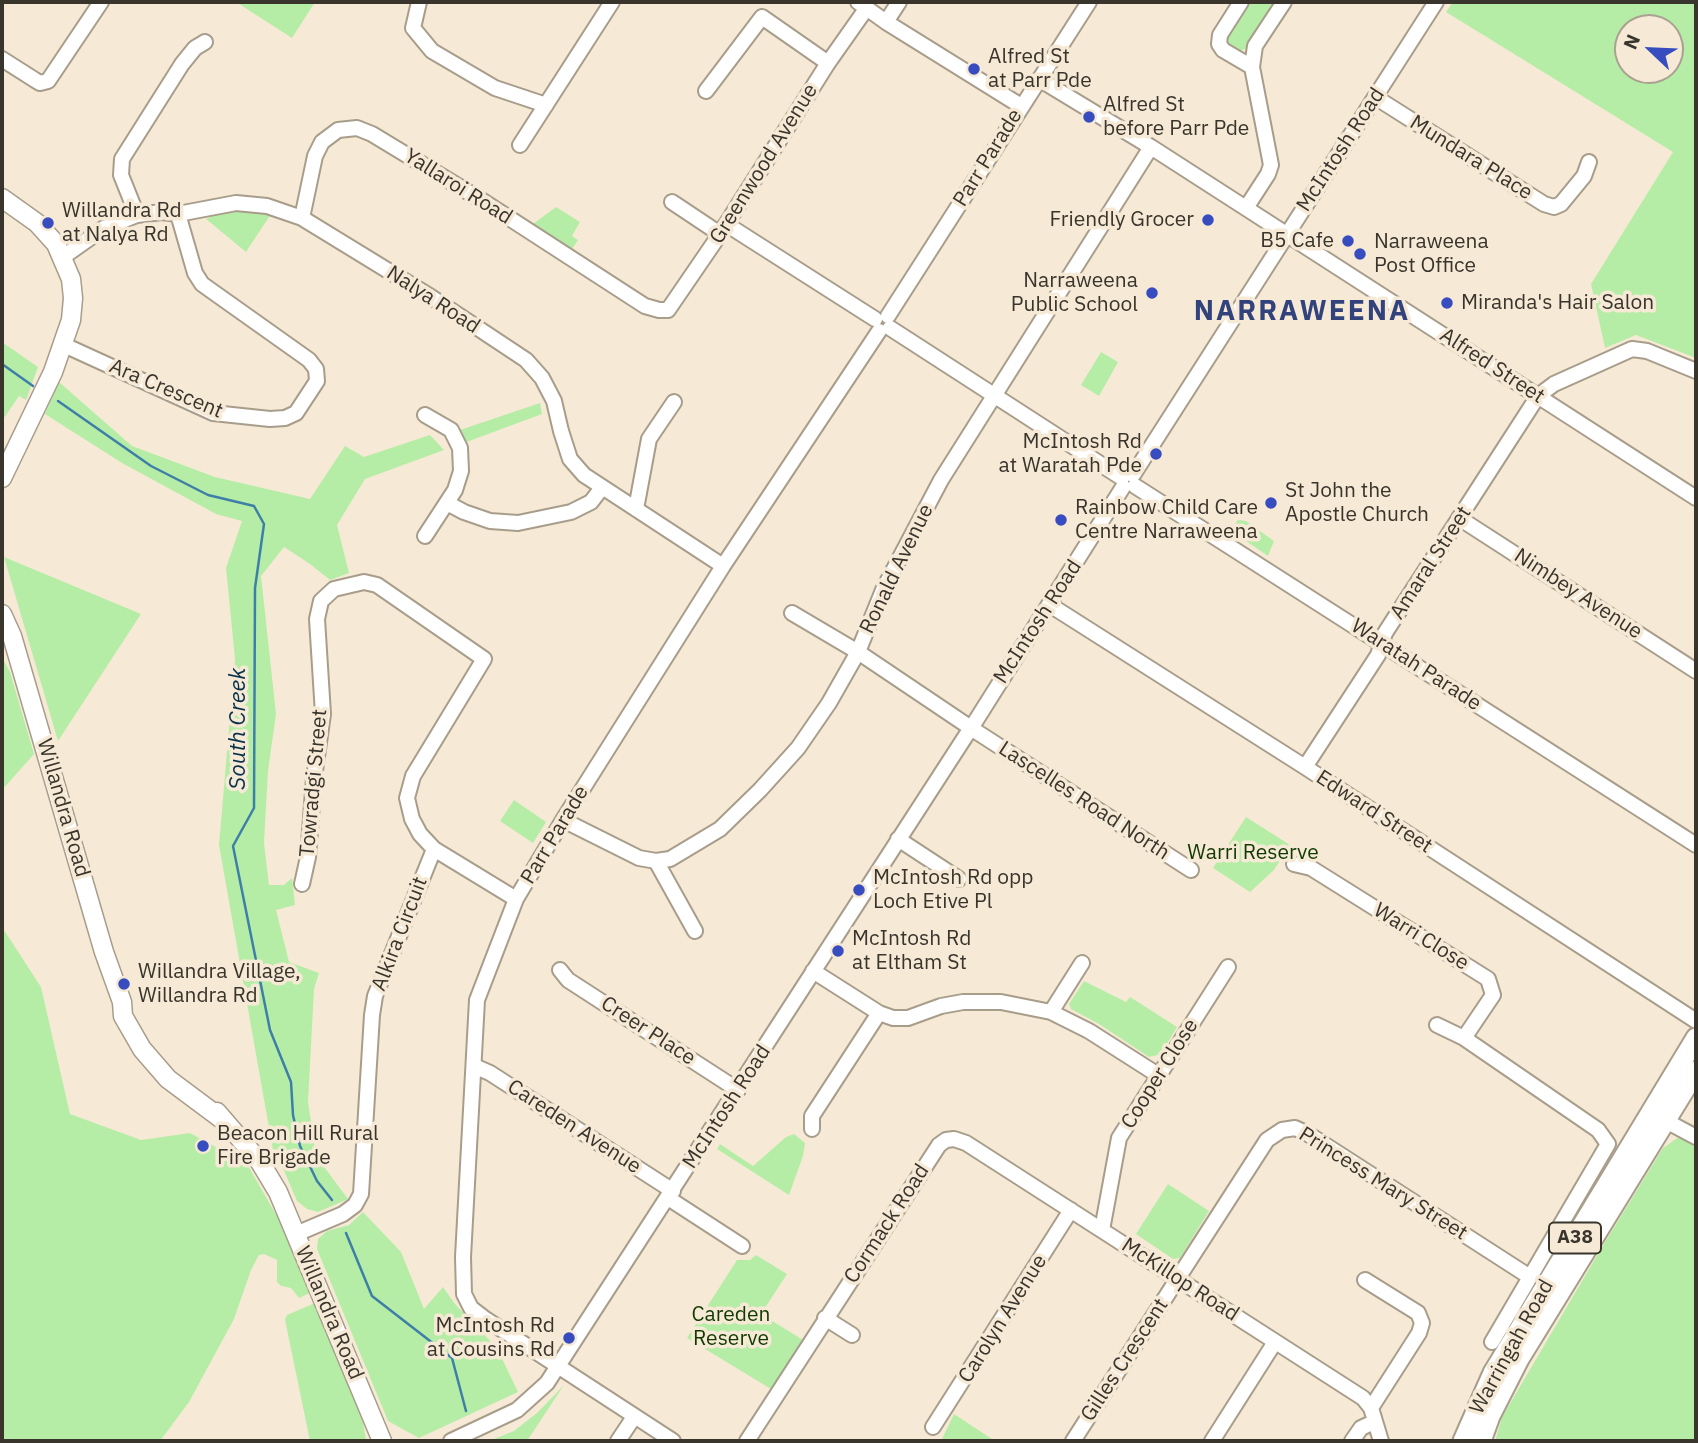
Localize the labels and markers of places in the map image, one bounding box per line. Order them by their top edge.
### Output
place label: Alfred St at Parr Pde [988,44,1092,94]
marker: Alfred St at Parr Pde [966,61,982,77]
place label: Alfred St before Parr Pde [1103,92,1249,142]
marker: Alfred St before Parr Pde [1081,109,1097,125]
place label: Willandra Rd at Nalya Rd [62,198,182,248]
place label: Friendly Grocer [1050,207,1194,233]
marker: Friendly Grocer [1200,212,1216,228]
marker: Willandra Rd at Nalya Rd [40,215,56,231]
place label: B5 Cafe [1260,228,1334,254]
place label: Narraweena Post Office [1374,229,1489,279]
marker: B5 Cafe [1340,233,1356,249]
marker: Narraweena Post Office [1352,246,1368,262]
place label: Narraweena Public School [1011,268,1138,318]
marker: Narraweena Public School [1144,285,1160,301]
place label: Miranda's Hair Salon [1461,290,1654,316]
marker: Miranda's Hair Salon [1439,295,1455,311]
place label: McIntosh Rd at Waratah Pde [998,429,1142,479]
marker: McIntosh Rd at Waratah Pde [1148,446,1164,462]
place label: St John the Apostle Church [1285,478,1429,528]
place label: Rainbow Child Care Centre Narraweena [1075,495,1258,545]
marker: St John the Apostle Church [1263,495,1279,511]
marker: Rainbow Child Care Centre Narraweena [1053,512,1069,528]
place label: McIntosh Rd opp Loch Etive Pl [873,865,1033,915]
marker: McIntosh Rd opp Loch Etive Pl [851,882,867,898]
place label: McIntosh Rd at Eltham St [852,926,971,976]
marker: McIntosh Rd at Eltham St [830,943,846,959]
place label: Willandra Village, Willandra Rd [138,959,301,1009]
marker: Willandra Village, Willandra Rd [116,976,132,992]
place label: Beacon Hill Rural Fire Brigade [217,1121,379,1171]
marker: Beacon Hill Rural Fire Brigade [195,1138,211,1154]
place label: McIntosh Rd at Cousins Rd [427,1313,555,1363]
marker: McIntosh Rd at Cousins Rd [561,1330,577,1346]

